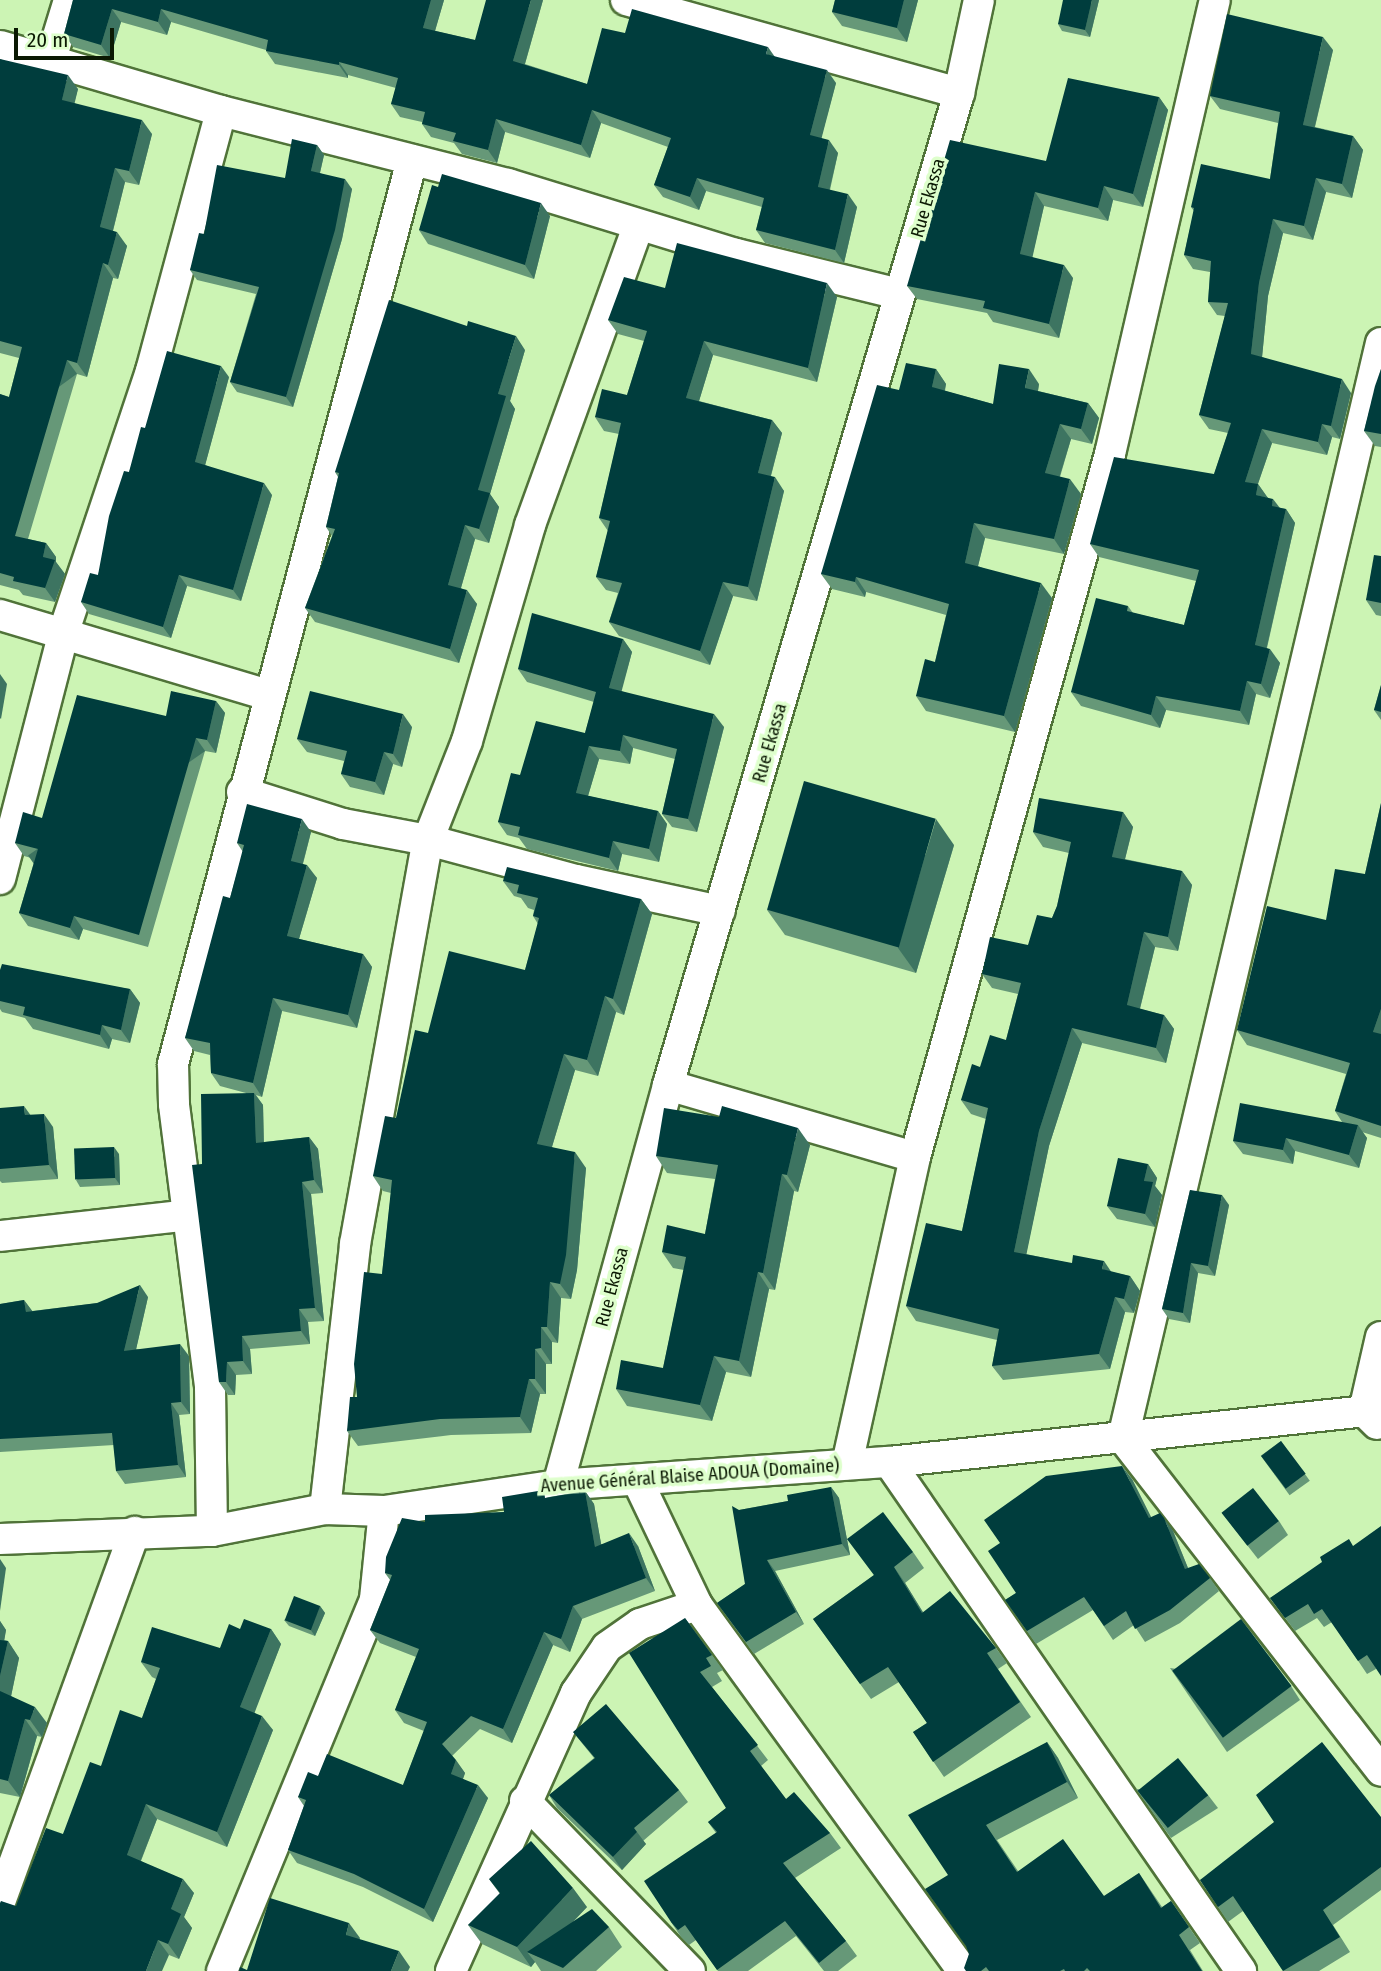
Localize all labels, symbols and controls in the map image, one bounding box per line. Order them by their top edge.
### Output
scale bar [18,14,117,58]
text: 20 m [27,27,68,53]
street label: Rue Ekassa [906,156,950,240]
street label: Rue Ekassa [748,701,792,785]
street label: Rue Ekassa [591,1245,633,1329]
street label: Avenue Général Blaise ADOUA (Domaine) [540,1455,840,1497]

